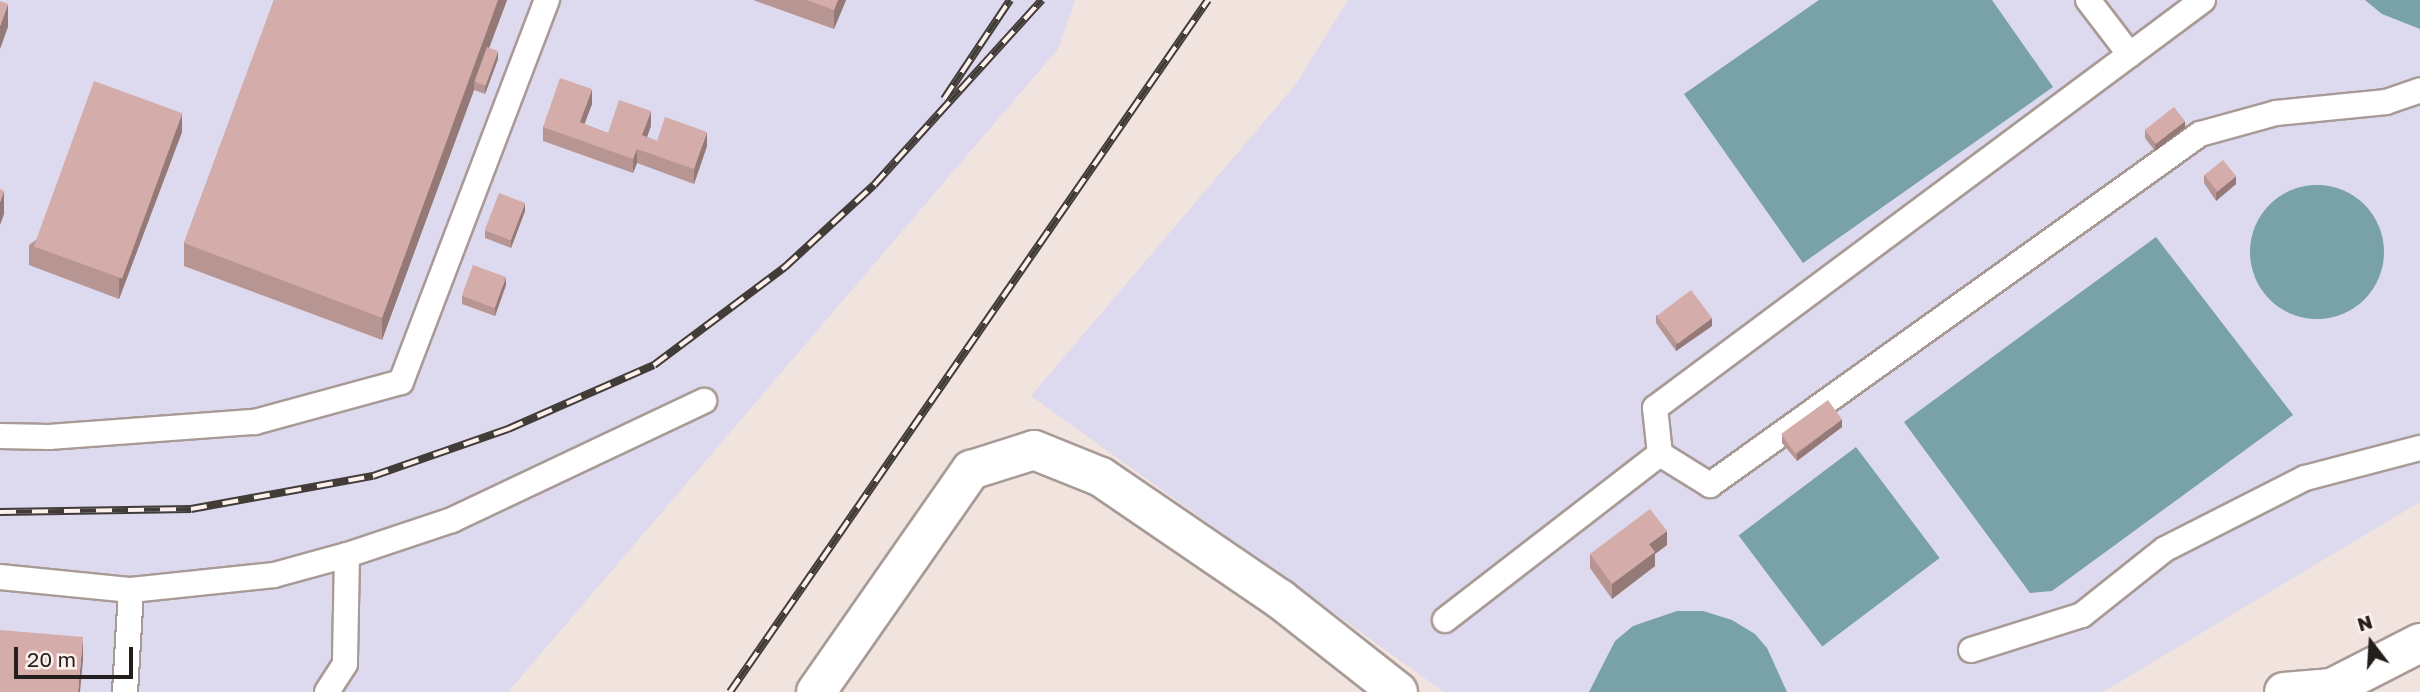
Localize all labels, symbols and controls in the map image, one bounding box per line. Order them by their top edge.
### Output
north arrow [2336,608,2406,678]
text: N [2354,609,2375,636]
scale bar [18,632,136,676]
text: 20 m [27,646,76,672]

